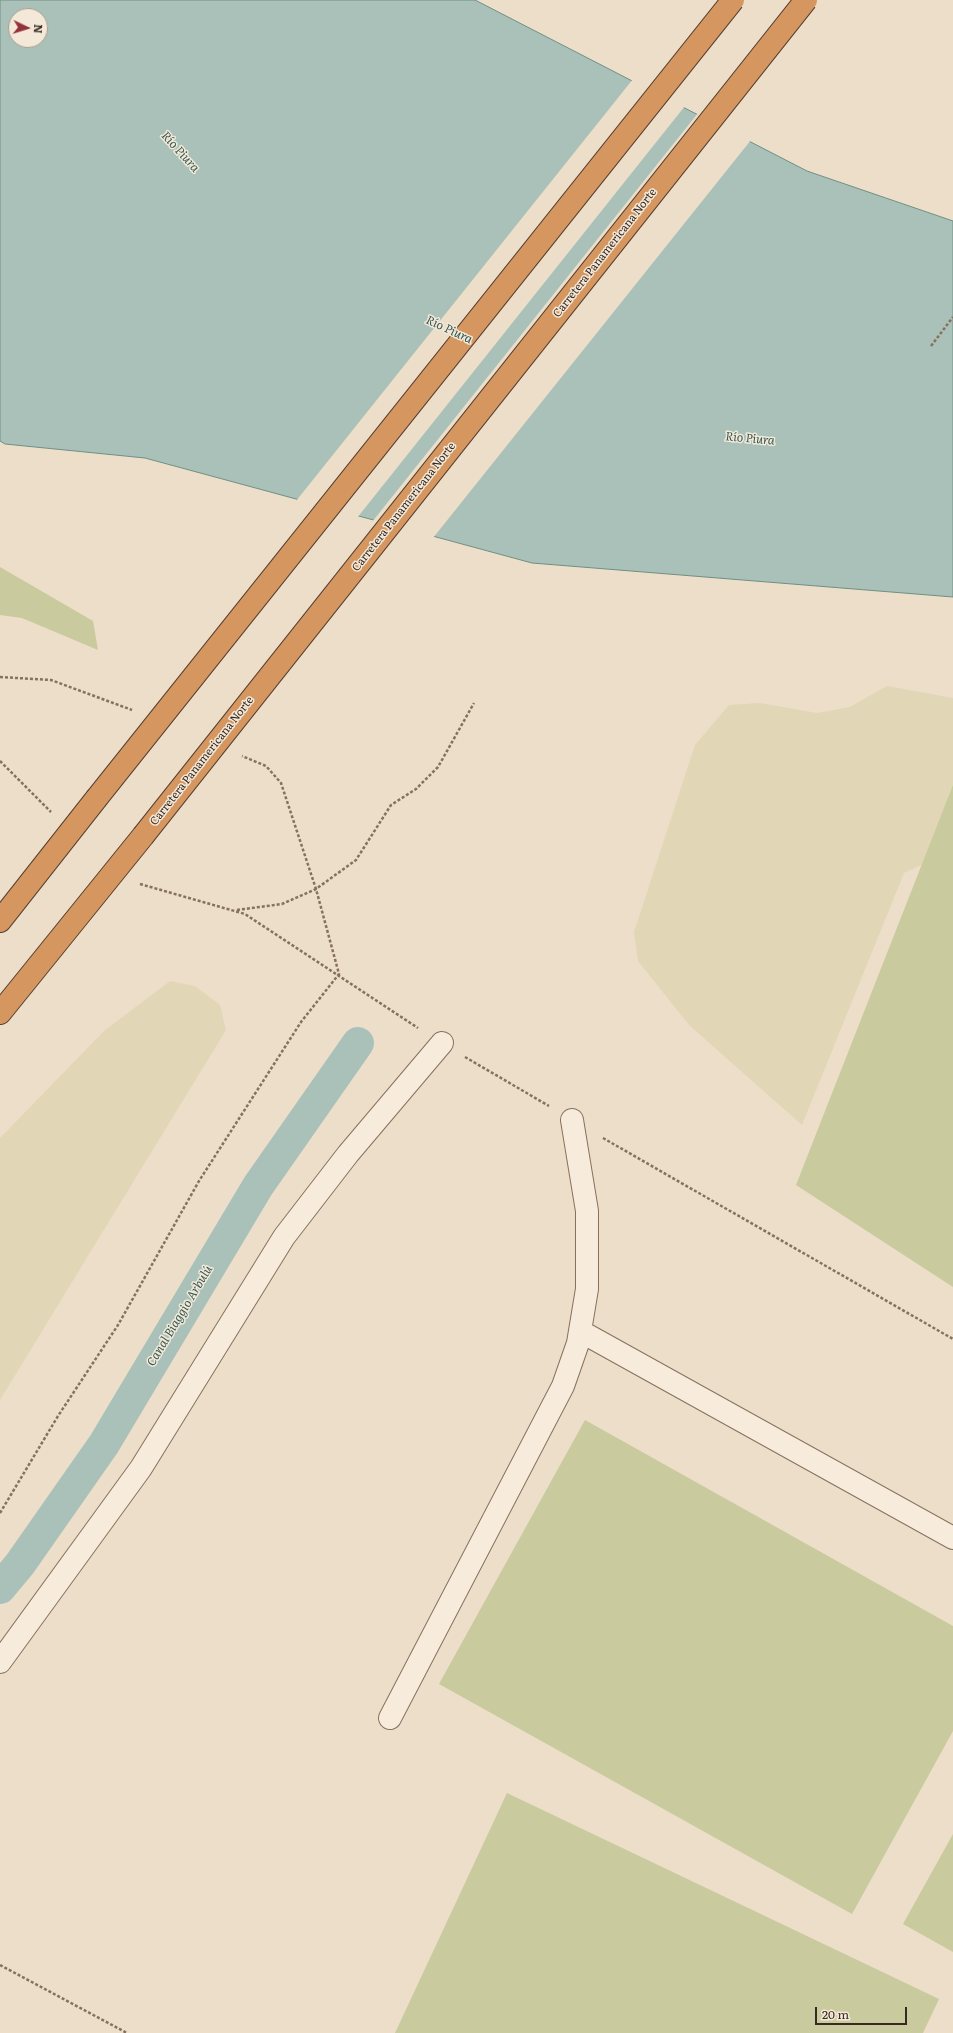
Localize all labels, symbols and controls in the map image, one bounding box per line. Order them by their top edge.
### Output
north arrow [8,8,48,48]
text: N [31,24,47,34]
water label: Río Piura [158,129,202,175]
street label: Carretera Panamericana Norte [550,186,660,320]
water label: Río Piura [423,313,475,347]
water label: Río Piura [725,430,775,448]
street label: Carretera Panamericana Norte [349,440,459,574]
street label: Carretera Panamericana Norte [147,694,257,828]
water label: Canal Biaggio Arbulú [144,1263,216,1369]
scale bar [817,1999,909,2025]
text: 20 m [822,2005,849,2023]

